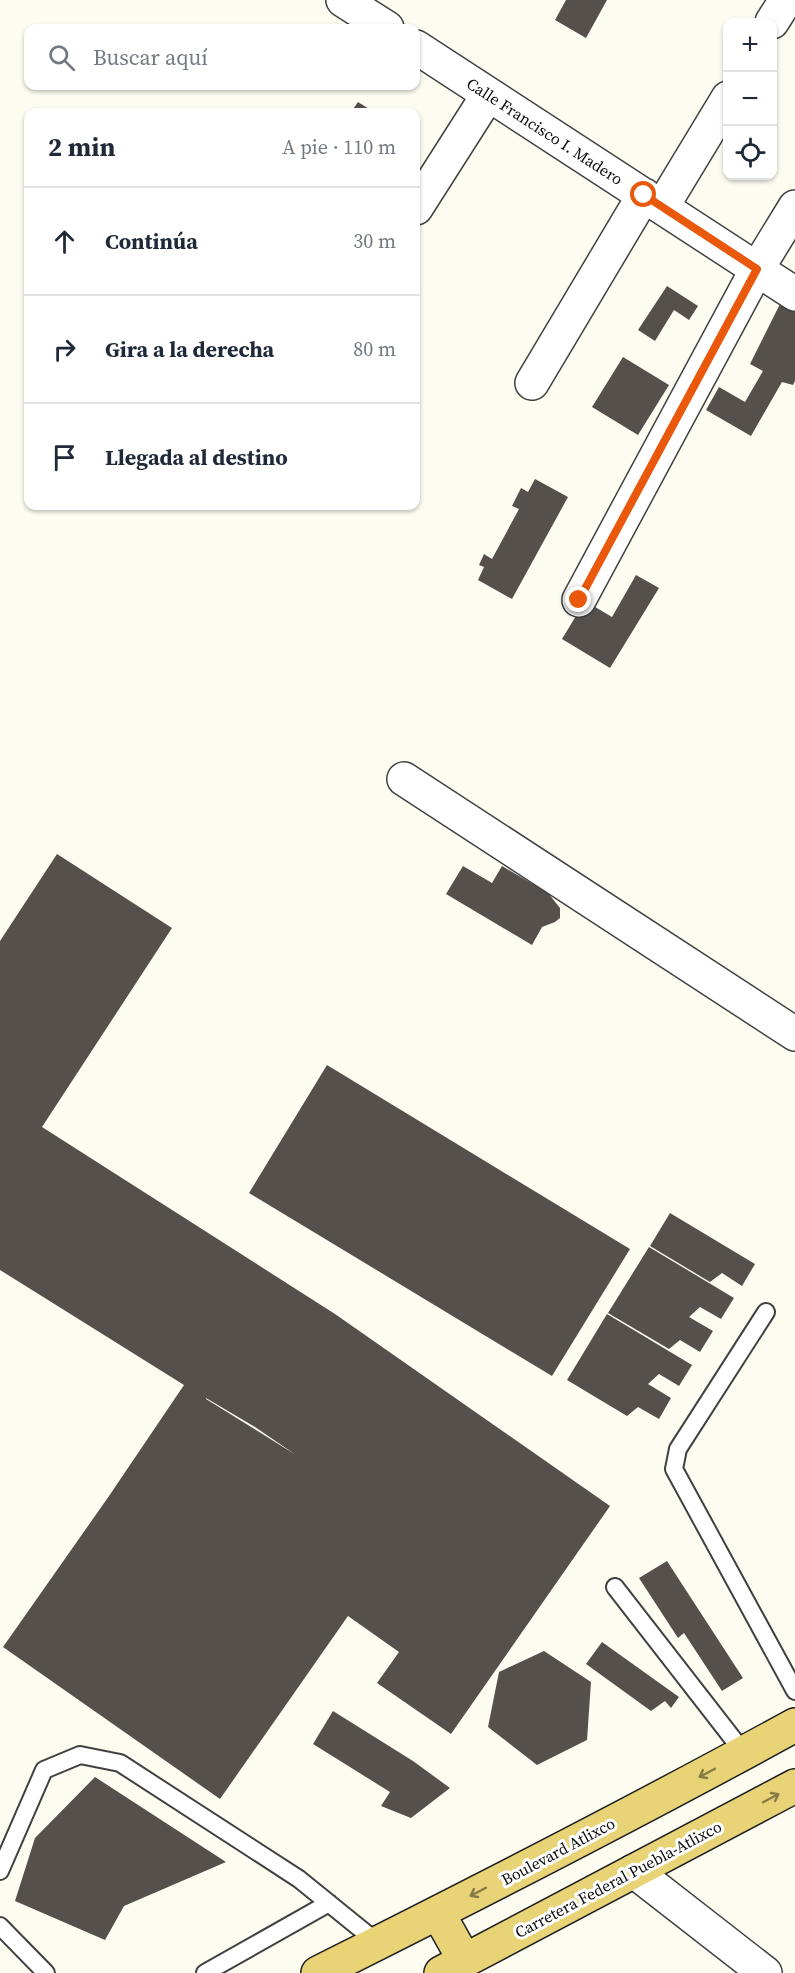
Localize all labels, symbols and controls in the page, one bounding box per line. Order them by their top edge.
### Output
map controls [723,18,777,180]
button: + [723,18,777,72]
search box [24,24,420,90]
icon: search [45,41,78,74]
text: Buscar aquí [93,42,208,72]
street label: Calle Francisco I. Madero [463,72,628,190]
button: − [723,72,777,126]
button: locate [723,126,777,180]
text: 2 min [48,129,115,165]
text: A pie · 110 m [282,133,396,161]
route start [630,181,656,207]
icon: ahead [48,225,81,258]
text: Continúa [105,226,198,256]
text: 30 m [353,227,396,255]
icon: right [48,333,81,366]
text: Gira a la derecha [105,334,274,364]
text: 80 m [353,335,396,363]
icon: arrive [48,441,81,474]
text: Llegada al destino [105,442,288,472]
route end [565,586,591,612]
one-way arrow [698,1768,716,1779]
one-way arrow [762,1792,779,1804]
street label: Boulevard Atlixco [497,1812,619,1890]
street label: Carretera Federal Puebla-Atlixco [511,1815,725,1943]
one-way arrow [469,1887,487,1899]

